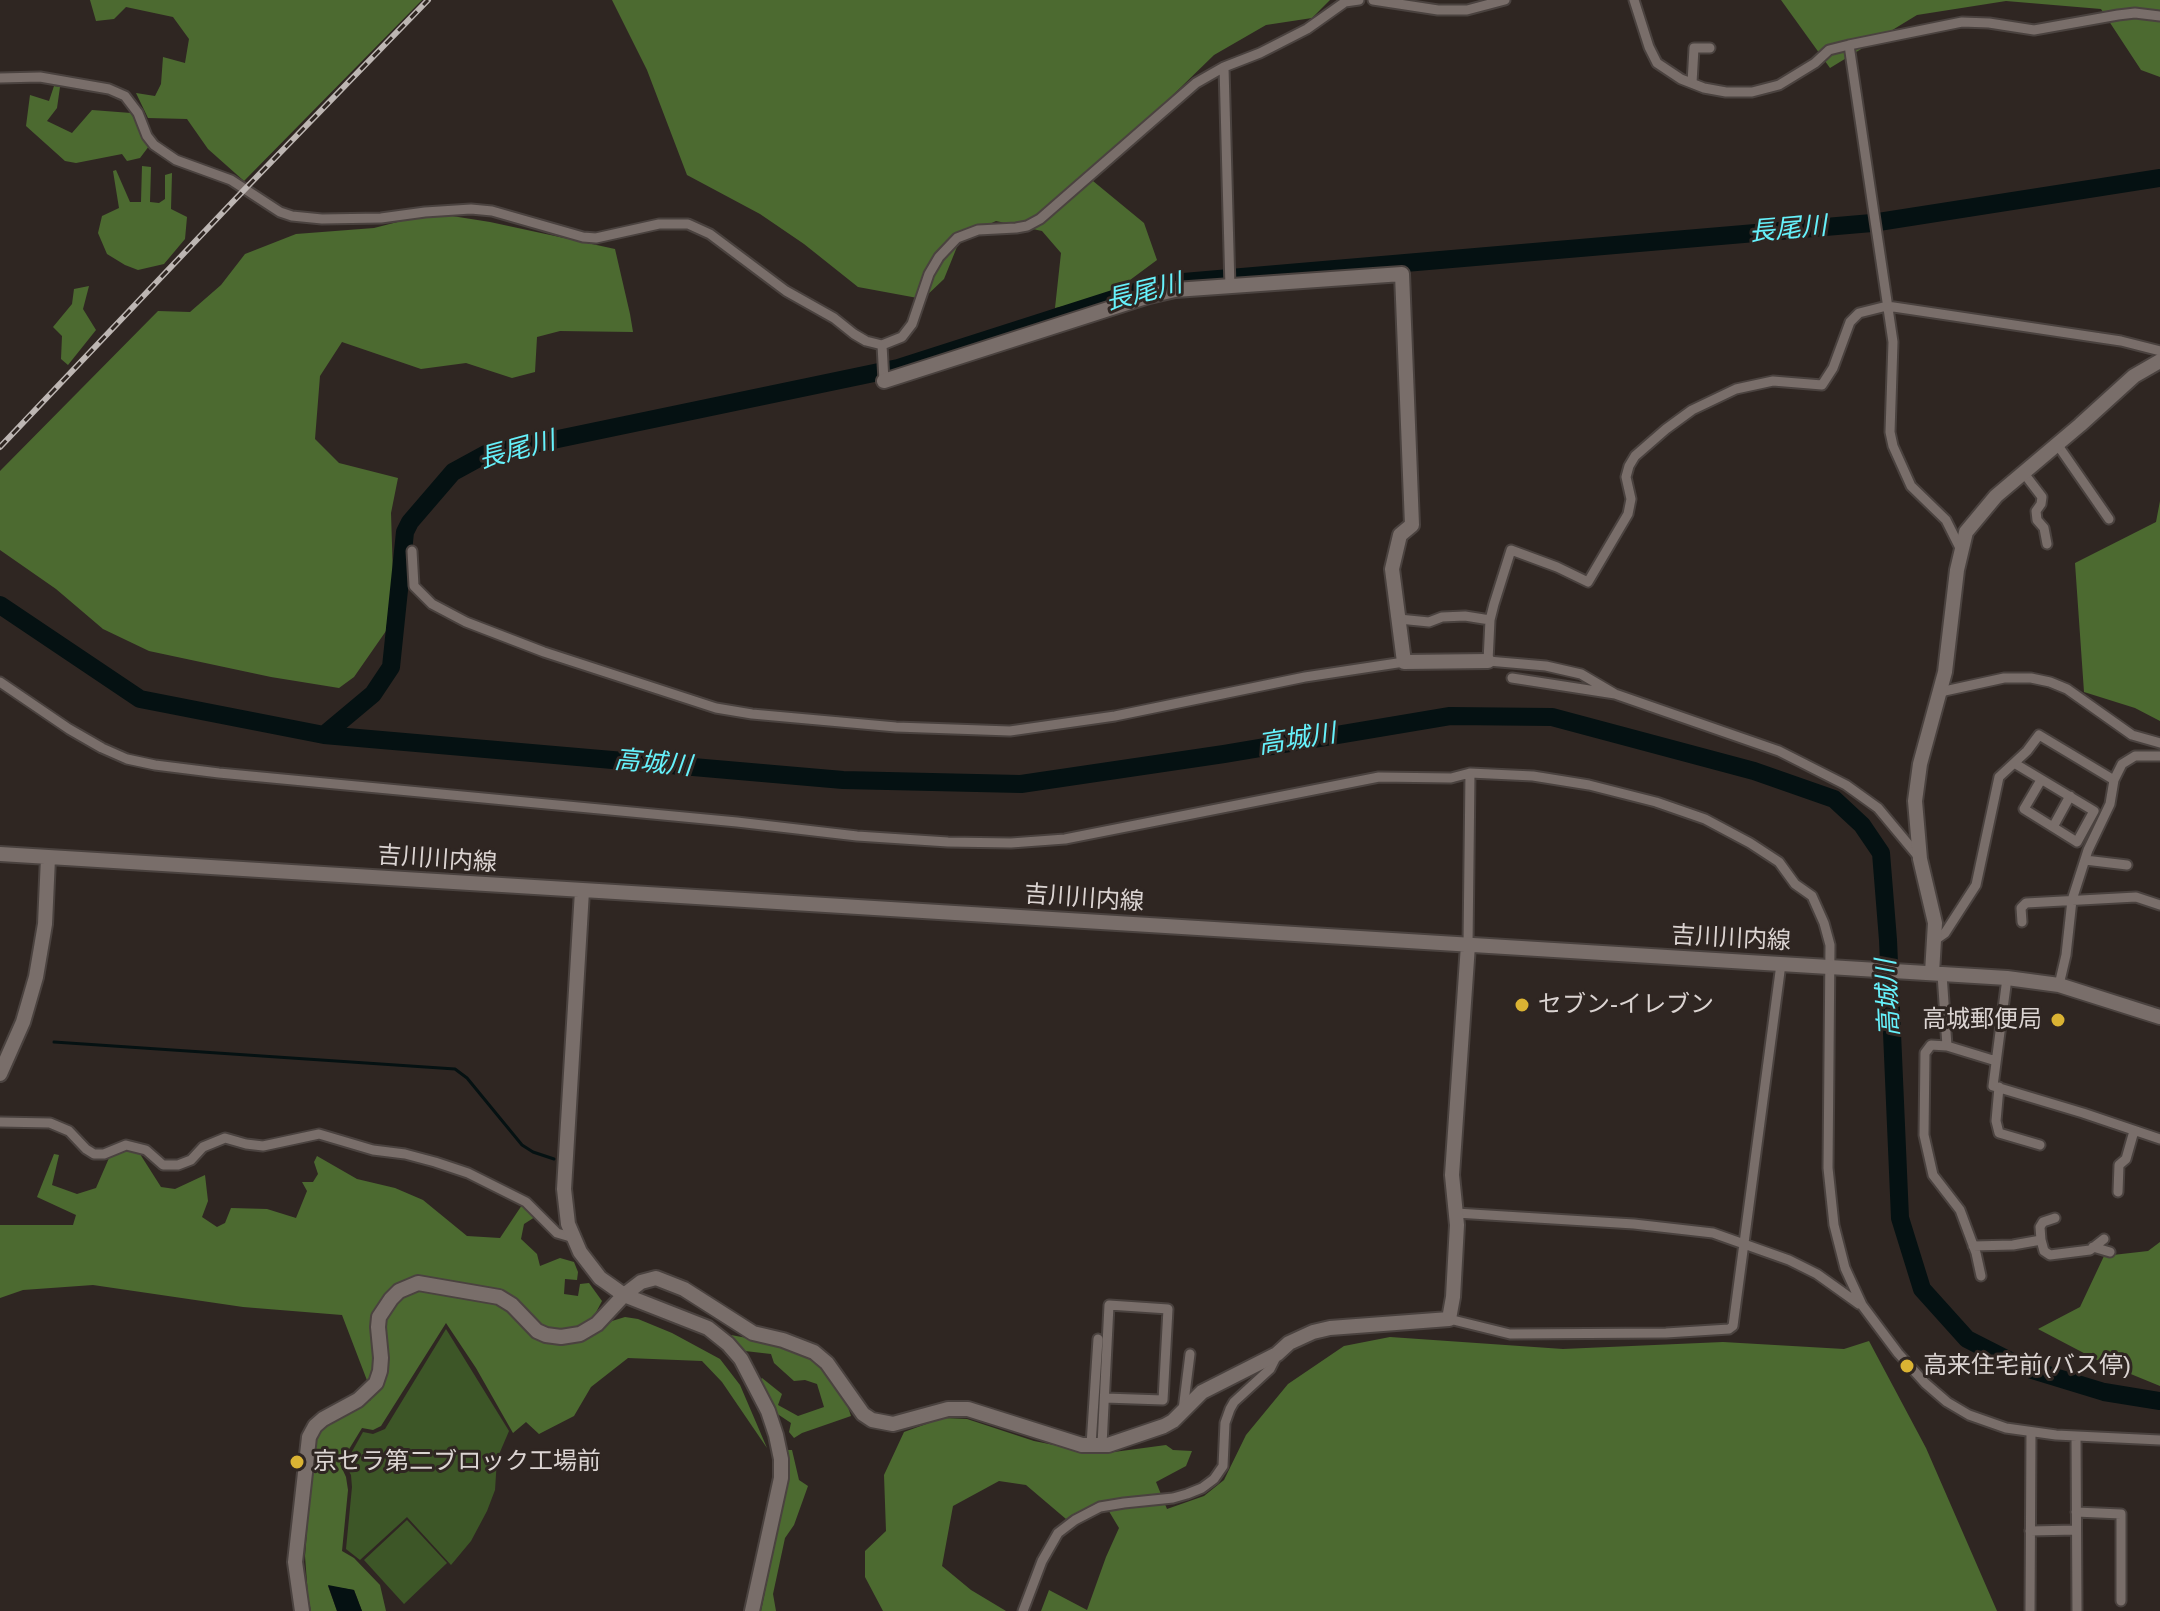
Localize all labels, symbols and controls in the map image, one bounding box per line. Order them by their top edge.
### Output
water label: 長尾川 [1748,211,1828,249]
water label: 長尾川 [1102,268,1186,318]
water label: 長尾川 [475,426,559,476]
water label: 高城川 [1256,718,1338,762]
water label: 高城川 [613,745,693,783]
street label: 吉川川内線 [376,841,498,879]
street label: 吉川川内線 [1023,880,1145,918]
street label: 吉川川内線 [1670,921,1792,957]
water label: 高城川 [1871,958,1907,1038]
place label: セブン-イレブン [1538,991,1714,1019]
marker: セブン-イレブン [1513,996,1531,1014]
place label: 高城郵便局 [1922,1006,2042,1034]
marker: 高城郵便局 [2049,1011,2067,1029]
place label: 高来住宅前(バス停) [1923,1352,2131,1380]
marker: 高来住宅前(バス停) [1898,1357,1916,1375]
place label: 京セラ第二ブロック工場前 [313,1448,601,1476]
marker: 京セラ第二ブロック工場前 [288,1453,306,1471]

